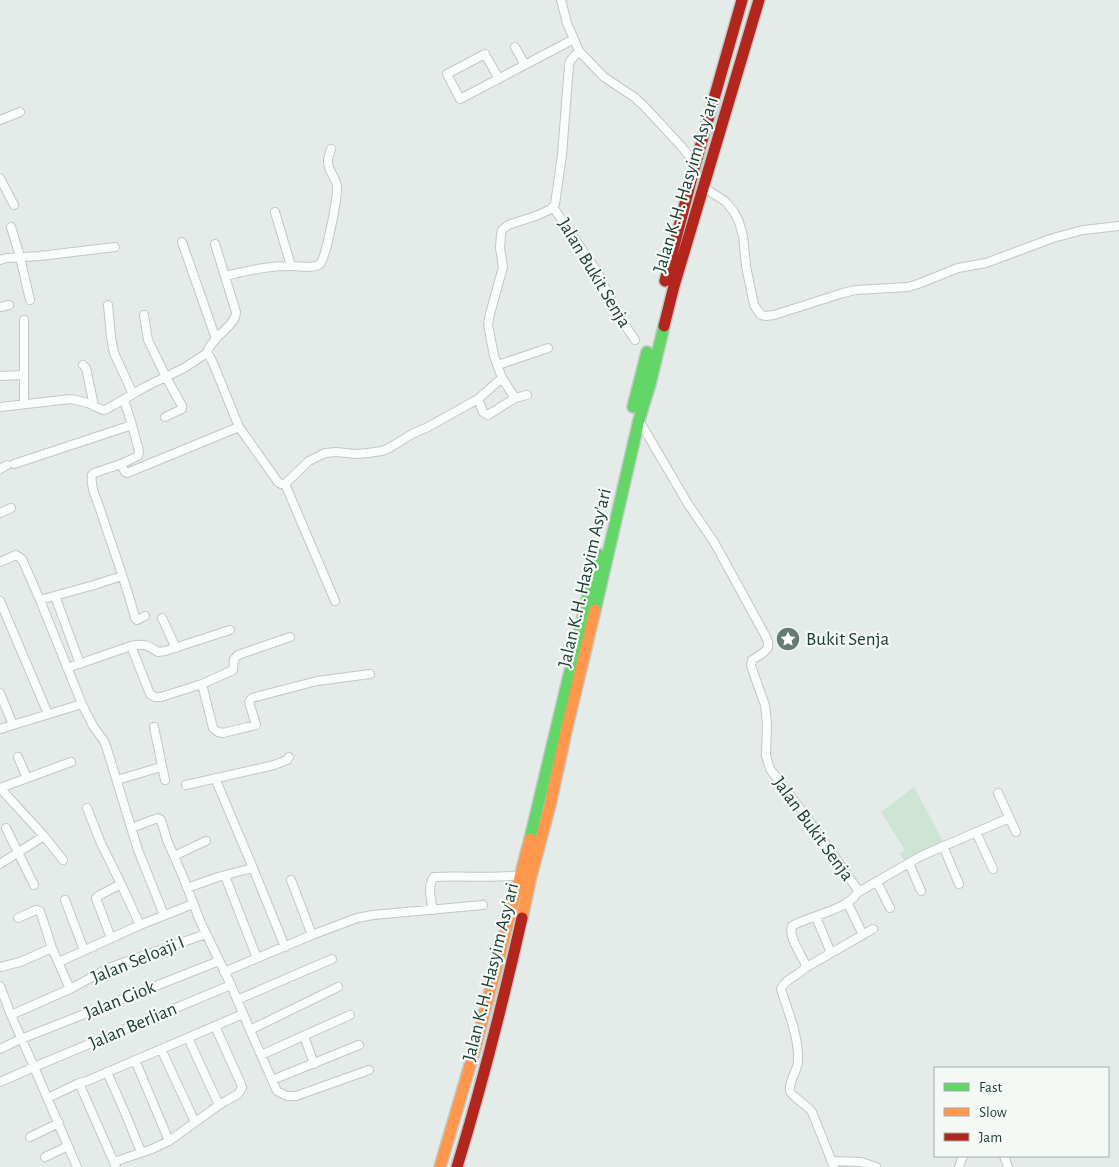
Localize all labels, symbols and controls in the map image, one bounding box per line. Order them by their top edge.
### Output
street label: Jalan K.H. Hasyim Asy'ari [650,95,722,275]
street label: Jalan Bukit Senja [554,215,634,331]
street label: Jalan K.H. Hasyim Asy'ari [555,487,615,669]
place icon: Bukit Senja [775,626,801,652]
place label: Bukit Senja [806,630,890,649]
street label: Jalan Bukit Senja [769,773,857,885]
street label: Jalan K.H. Hasyim Asy'ari [460,881,522,1063]
street label: Jalan Seloaji I [89,933,187,987]
street label: Jalan Giok [82,977,158,1023]
street label: Jalan Berlian [86,999,180,1053]
legend [934,1067,1109,1157]
text: Fast [979,1080,1003,1095]
text: Slow [979,1105,1007,1120]
text: Jam [979,1130,1002,1145]

